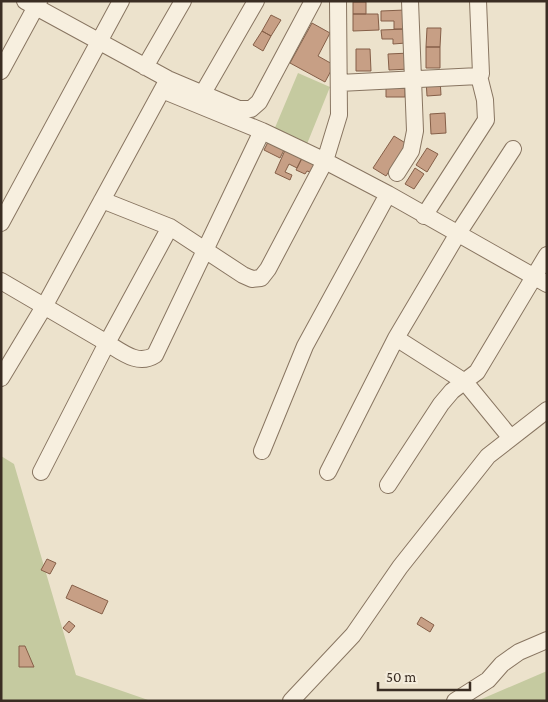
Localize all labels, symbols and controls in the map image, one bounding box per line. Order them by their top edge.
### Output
scale bar [378,660,470,692]
text: 50 m [386,669,416,685]

